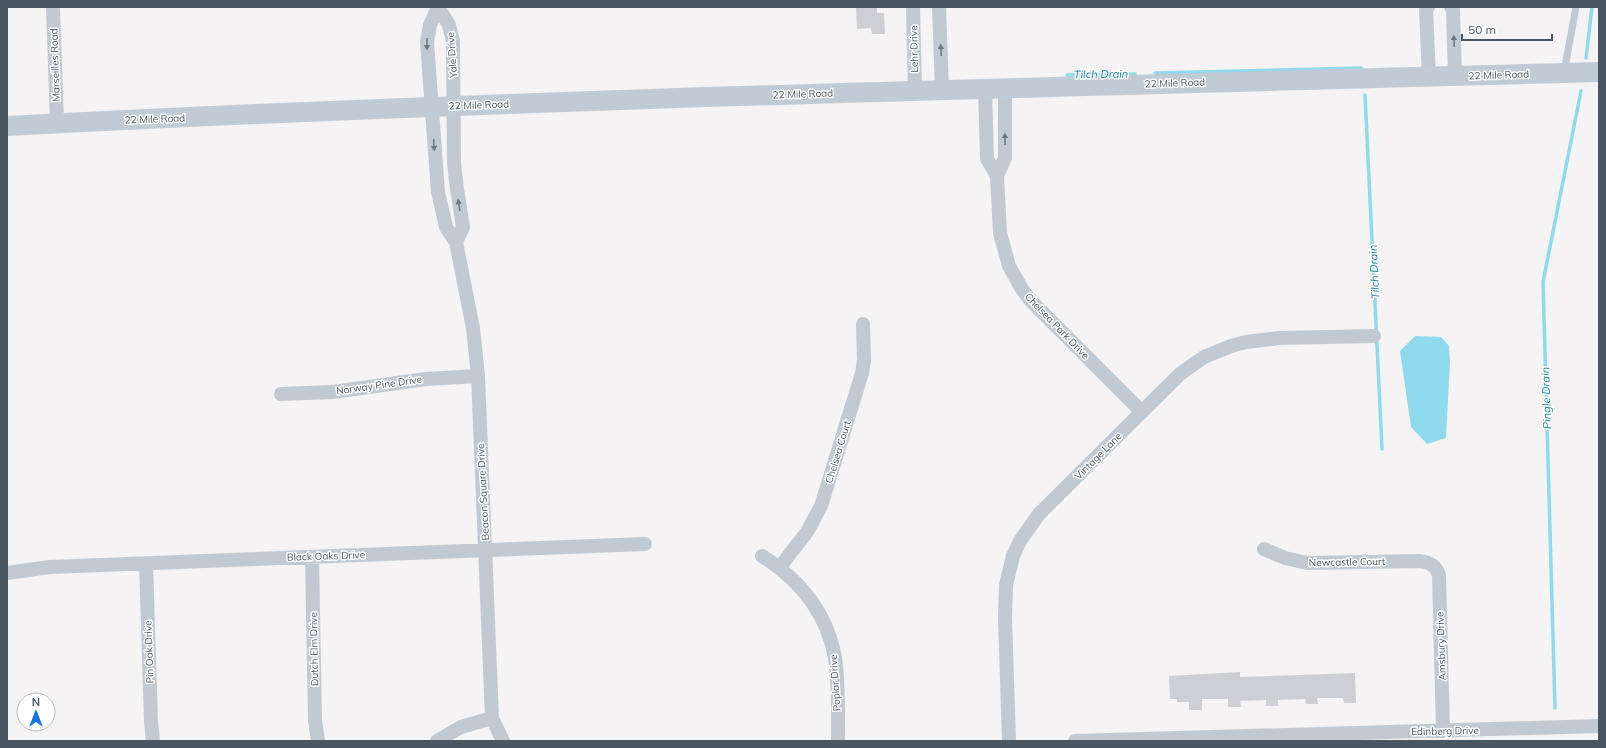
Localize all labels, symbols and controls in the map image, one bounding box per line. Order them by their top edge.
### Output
scale bar [1462,16,1552,42]
text: 50 m [1468,22,1496,37]
street label: Lehr Drive [907,25,921,73]
street label: Marseilles Road [47,28,63,102]
street label: Yale Drive [444,32,460,79]
one-way arrow [1451,34,1457,47]
one-way arrow [424,38,431,50]
one-way arrow [938,43,944,56]
water label: Tilch Drain [1074,67,1128,81]
street label: 22 Mile Road [1469,67,1529,83]
street label: 22 Mile Road [1145,75,1205,91]
street label: 22 Mile Road [773,86,833,102]
street label: 22 Mile Road [449,97,509,113]
street label: 22 Mile Road [125,111,185,127]
one-way arrow [1002,132,1008,145]
one-way arrow [431,139,438,151]
one-way arrow [456,199,462,211]
water label: Tilch Drain [1366,244,1382,300]
street label: Chelsea Park Drive [1022,290,1092,362]
water label: Pingle Drain [1538,367,1554,429]
street label: Norway Pine Drive [335,373,423,397]
street label: Chelsea Court [822,419,854,485]
street label: Vintage Lane [1072,430,1124,482]
street label: Beacon Square Drive [474,443,492,541]
street label: Black Oaks Drive [287,548,365,564]
street label: Newcastle Court [1309,555,1386,569]
street label: Amsbury Drive [1433,611,1449,681]
street label: Dutch Elm Drive [307,612,321,686]
street label: Pin Oak Drive [141,620,157,684]
street label: Poplar Drive [827,654,843,712]
north arrow [16,692,56,732]
text: N [32,695,40,709]
street label: Edinberg Drive [1411,724,1479,738]

